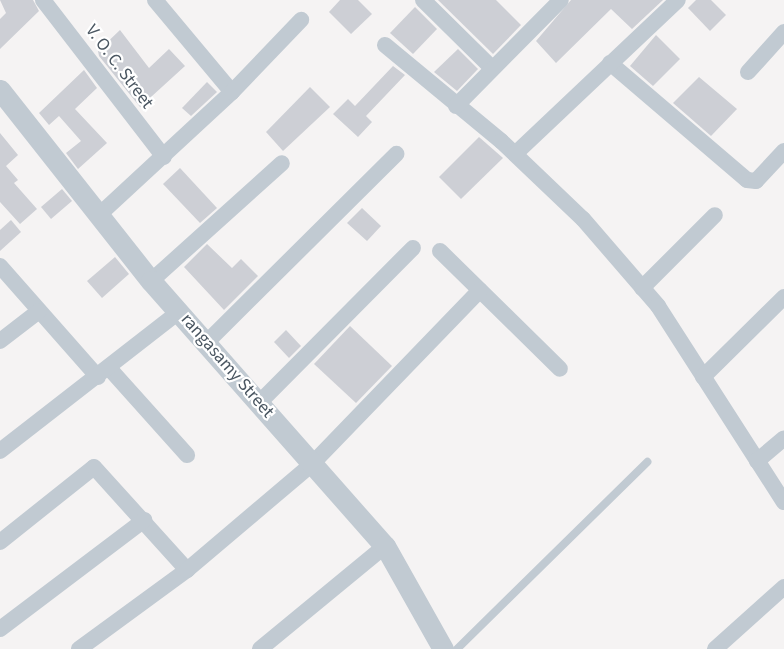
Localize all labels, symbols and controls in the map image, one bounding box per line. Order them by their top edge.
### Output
street label: V. O. C. Street [80,21,158,113]
street label: rangasamy Street [176,309,278,423]

